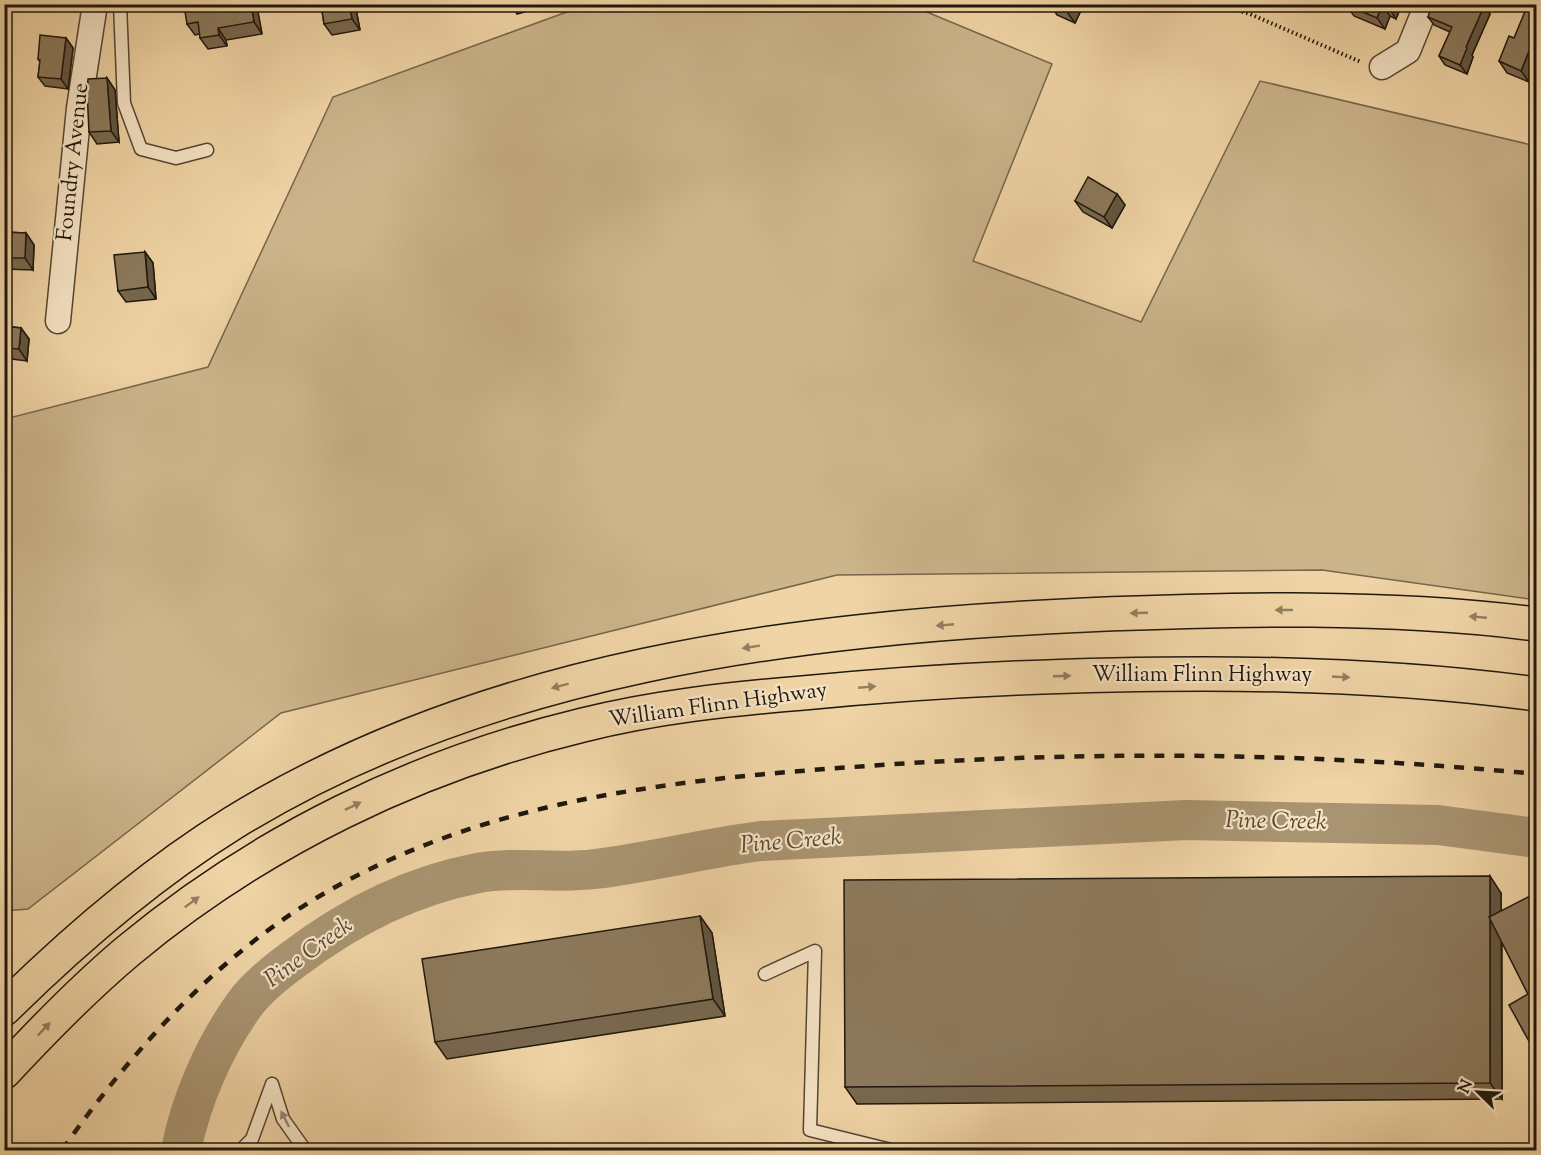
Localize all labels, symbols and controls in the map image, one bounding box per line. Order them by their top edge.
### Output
street label: Foundry Avenue [50,81,98,243]
one-way arrow [1274,605,1293,615]
one-way arrow [1130,608,1149,618]
one-way arrow [1469,612,1488,622]
one-way arrow [935,620,954,630]
one-way arrow [741,642,760,651]
street label: William Flinn Highway [1092,660,1312,692]
one-way arrow [1052,672,1071,681]
one-way arrow [1331,673,1350,682]
street label: William Flinn Highway [607,675,829,737]
one-way arrow [551,681,569,691]
one-way arrow [857,682,876,692]
one-way arrow [345,802,362,811]
water label: Pine Creek [1225,804,1327,840]
water label: Pine Creek [739,821,843,863]
one-way arrow [184,896,200,908]
water label: Pine Creek [258,909,360,997]
one-way arrow [37,1022,51,1036]
north arrow [1448,1062,1508,1122]
text: N [1453,1076,1480,1097]
one-way arrow [280,1110,290,1127]

